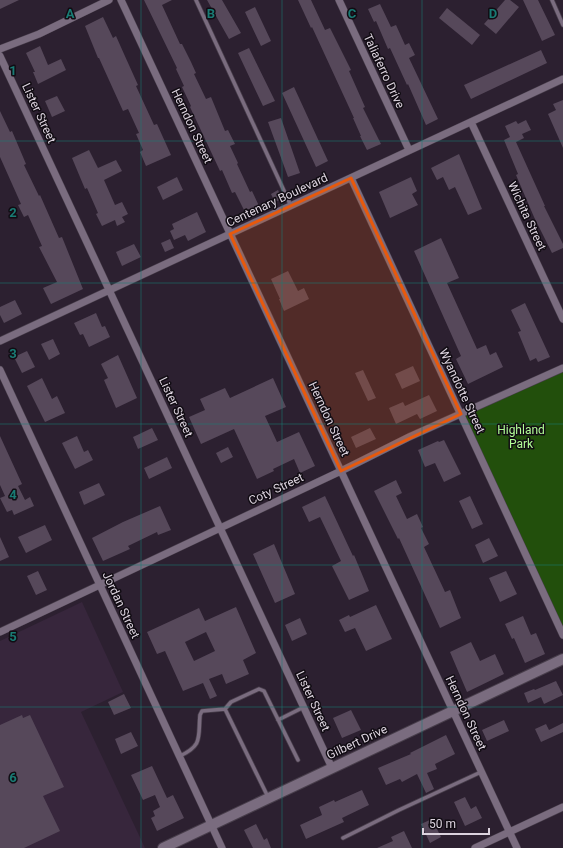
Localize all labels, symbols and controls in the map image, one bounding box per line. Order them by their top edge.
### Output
text: A [66,6,75,21]
text: B [207,6,215,21]
text: C [348,6,357,21]
text: D [489,6,497,21]
street label: Taliaferro Drive [361,32,407,110]
text: 1 [9,63,17,78]
street label: Lister Street [19,81,59,145]
street label: Herndon Street [169,87,215,165]
street label: Centenary Boulevard [224,170,330,230]
street label: Wichita Street [505,179,549,253]
text: 2 [9,205,17,220]
text: 3 [9,346,17,361]
street label: Wyandotte Street [436,346,488,436]
street label: Lister Street [156,375,196,439]
street label: Herndon Street [306,380,352,458]
park label: Highland Park [497,423,545,451]
street label: Coty Street [246,470,306,508]
text: 4 [9,487,17,502]
street label: Jordan Street [99,569,143,641]
text: 5 [9,629,17,644]
street label: Lister Street [293,669,333,733]
street label: Herndon Street [443,674,489,752]
street label: Gilbert Drive [324,722,390,762]
text: 6 [9,770,17,785]
scale bar [423,810,489,836]
text: 50 m [429,817,456,831]

